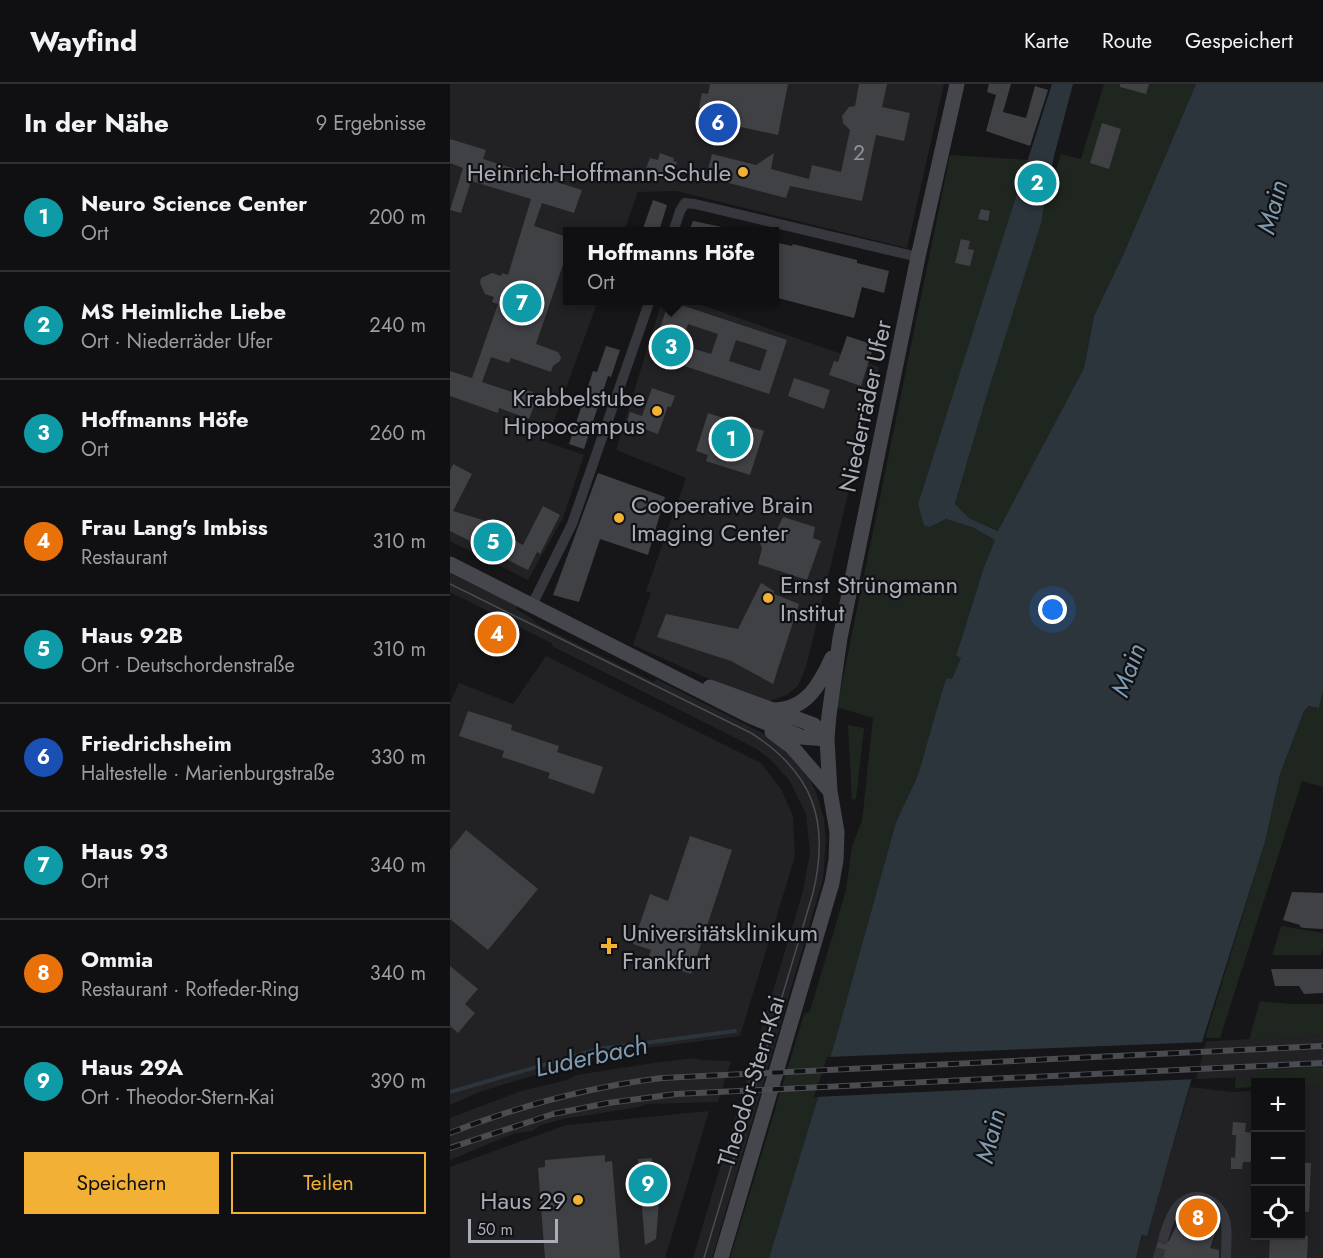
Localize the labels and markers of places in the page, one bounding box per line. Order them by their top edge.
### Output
pin: 6 [698,100,738,146]
place label: Heinrich-Hoffmann-Schule [467,155,731,190]
pin: 2 [1018,160,1056,206]
marker: Heinrich-Hoffmann-Schule [736,165,750,179]
pin: 7 [502,280,542,326]
pin: 3 [652,324,690,370]
place label: Krabbelstube Hippocampus [503,380,645,443]
marker: Krabbelstube Hippocampus [650,404,664,418]
pin: 1 [712,416,750,462]
place label: Cooperative Brain Imaging Center [631,487,813,550]
marker: Cooperative Brain Imaging Center [612,511,626,525]
pin: 5 [474,520,513,564]
place label: Ernst Strüngmann Institut [780,567,958,630]
marker: Ernst Strüngmann Institut [761,591,775,605]
pin: 4 [478,612,516,656]
place label: Universitätsklinikum Frankfurt [622,915,818,978]
marker: Universitätsklinikum Frankfurt [600,937,618,955]
pin: 9 [628,1162,668,1206]
place label: Haus 29 [480,1183,566,1218]
marker: Haus 29 [571,1193,585,1207]
pin: 8 [1178,1196,1218,1240]

